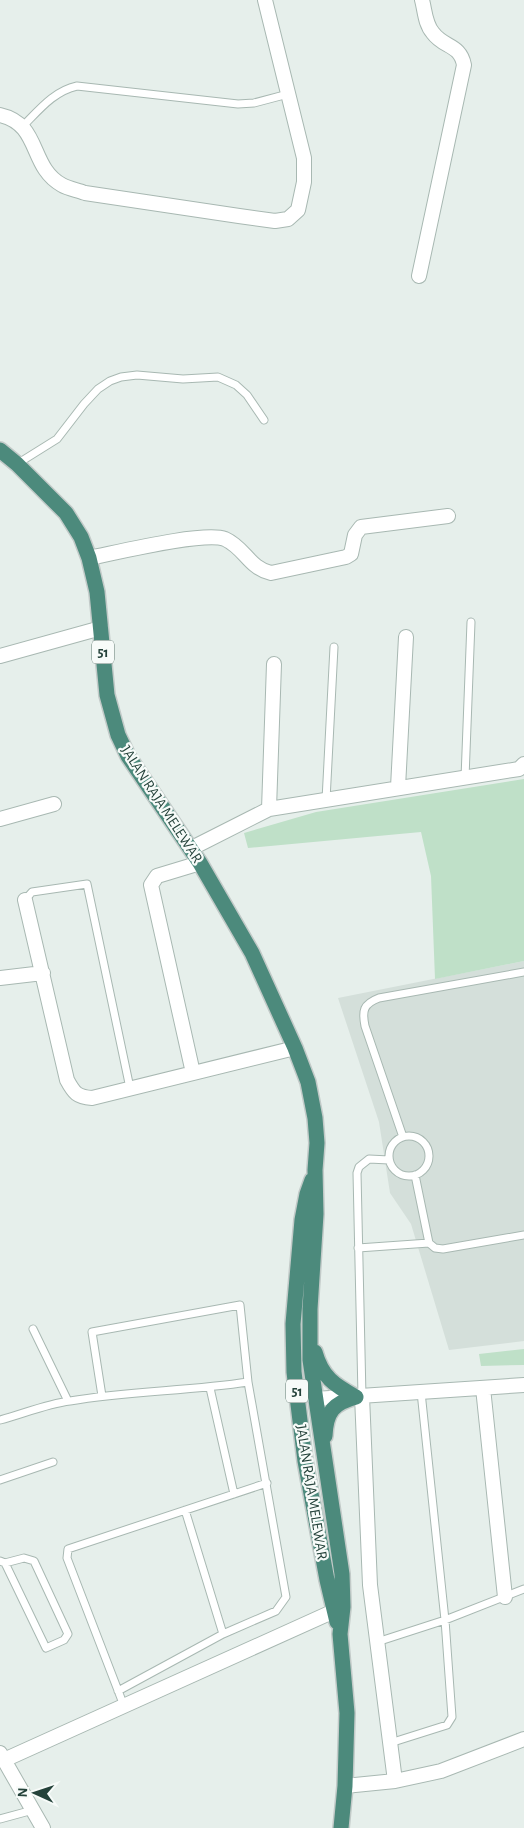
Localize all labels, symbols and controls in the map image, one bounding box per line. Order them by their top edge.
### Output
road number: 51 [92,640,114,664]
street label: JALAN RAJA MELEWAR [118,743,205,866]
road number: 51 [286,1380,308,1402]
street label: JALAN RAJA MELEWAR [293,1424,330,1561]
north arrow [10,1768,60,1818]
text: N [16,1787,30,1798]

